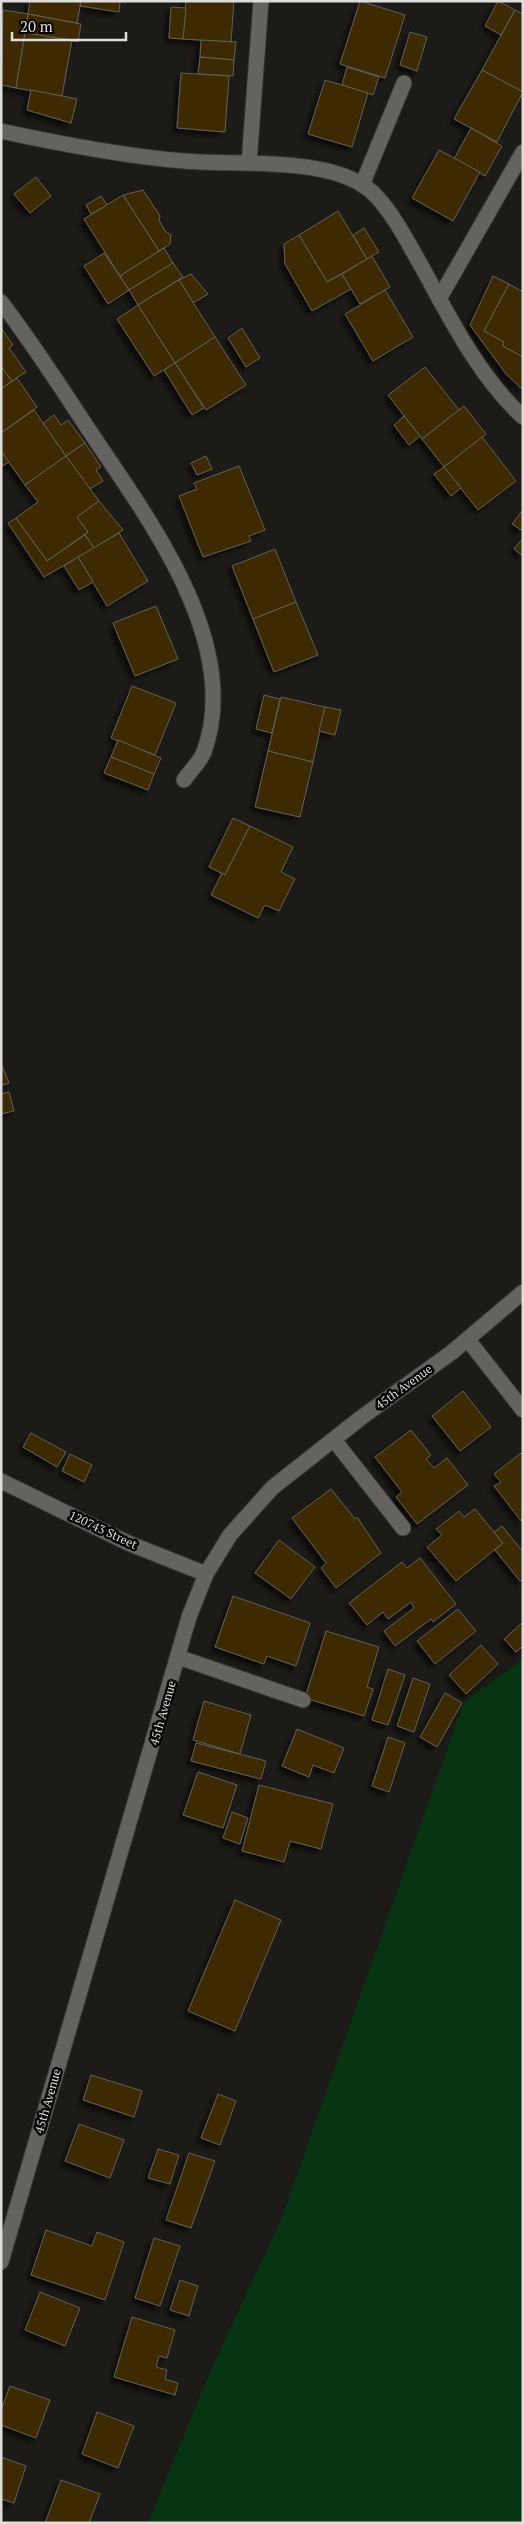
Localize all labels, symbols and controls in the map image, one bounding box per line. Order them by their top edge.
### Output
scale bar [12,10,126,42]
text: 20 m [20,16,53,36]
street label: 45th Avenue [372,1361,435,1412]
street label: 120743 Street [67,1507,140,1552]
street label: 45th Avenue [146,1679,179,1747]
street label: 45th Avenue [31,2067,64,2135]

